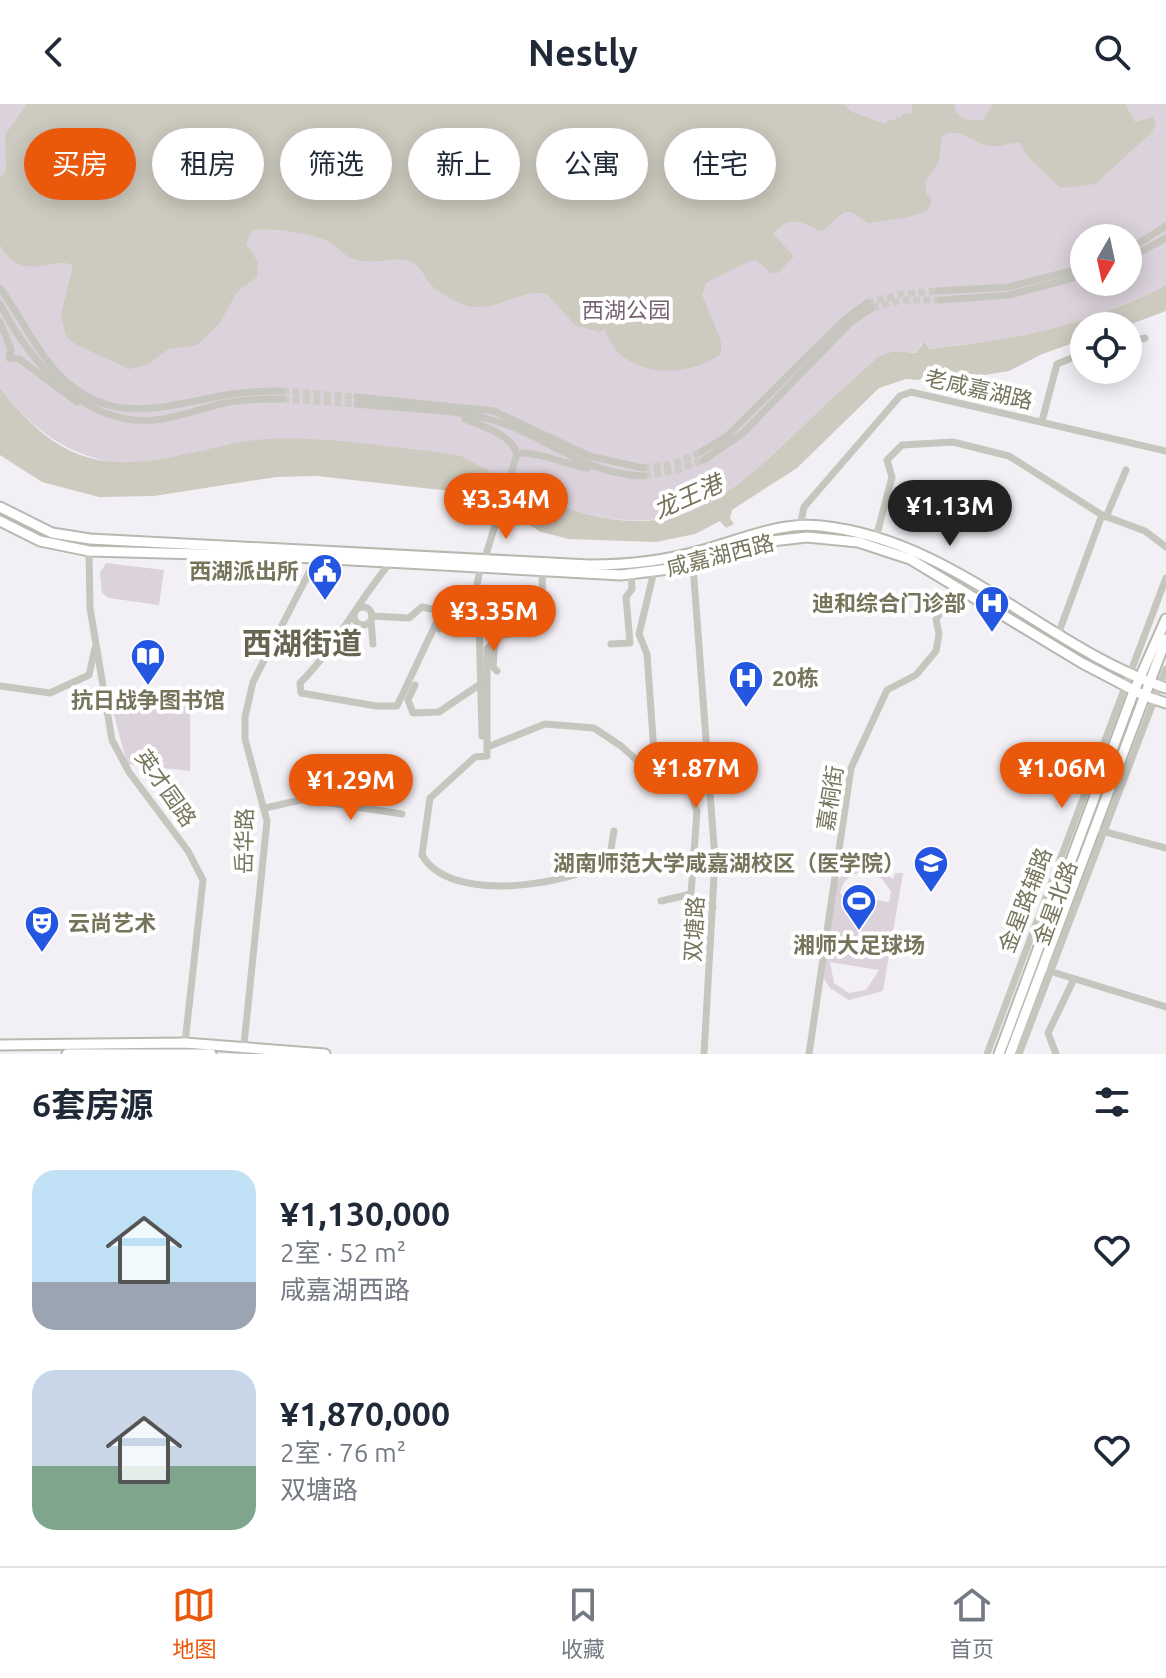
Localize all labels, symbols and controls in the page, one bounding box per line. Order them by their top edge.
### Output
icon: back [32,30,76,74]
icon: search [1090,30,1134,74]
text: Nestly [528,32,638,73]
chip: 买房 [24,128,136,200]
chip: 租房 [152,128,264,200]
chip: 筛选 [280,128,392,200]
chip: 新上 [408,128,520,200]
chip: 公寓 [536,128,648,200]
chip: 住宅 [664,128,776,200]
north arrow [1070,224,1142,296]
map controls [1070,224,1142,384]
park label: 西湖公园 [582,297,670,322]
button: locate [1070,312,1142,384]
street label: 老咸嘉湖路 [923,364,1036,413]
water label: 龙王港 [649,468,729,524]
pin: ¥3.34M [441,473,571,541]
pin: ¥1.13M [885,480,1015,548]
text: ¥3.34M [462,484,550,513]
text: ¥1.13M [906,491,994,520]
street label: 咸嘉湖西路 [663,529,776,580]
public building icon: 西湖派出所 [306,552,344,602]
place label: 西湖派出所 [189,558,299,583]
hospital icon: 迪和综合门诊部 [973,584,1011,634]
pin: ¥3.35M [429,585,559,653]
place label: 迪和综合门诊部 [812,590,966,615]
text: ¥3.35M [450,596,538,625]
district label: 西湖街道 [242,626,362,660]
library icon: 抗日战争图书馆 [129,637,167,687]
hospital icon: 20栋 [727,659,765,709]
place label: 20栋 [772,665,819,690]
place label: 抗日战争图书馆 [71,687,225,712]
pin: ¥1.87M [631,742,761,810]
pin: ¥1.06M [997,742,1127,810]
street label: 英才园路 [131,744,202,831]
text: ¥1.87M [652,753,740,782]
text: ¥1.06M [1018,753,1106,782]
pin: ¥1.29M [286,754,416,822]
street label: 嘉桐街 [812,763,847,832]
text: ¥1.29M [307,765,395,794]
street label: 岳华路 [230,808,257,874]
school or university icon: 湖南师范大学咸嘉湖校区（医学院） [912,844,950,894]
street label: 金星路辅路 [993,844,1056,956]
place label: 湖南师范大学咸嘉湖校区（医学院） [553,850,905,875]
street label: 金星北路 [1028,857,1081,948]
sports icon: 湘师大足球场 [840,882,878,932]
street label: 双塘路 [679,895,708,963]
theatre icon: 云尚艺术 [23,904,61,954]
place label: 云尚艺术 [68,910,156,935]
place label: 湘师大足球场 [793,932,925,957]
icon: filters [1090,1080,1134,1124]
text: 6套房源 [32,1085,153,1123]
text: ¥1,130,000 [280,1194,450,1232]
icon: home [96,1202,192,1298]
icon: heart [1090,1228,1134,1272]
text: 2室 · 52 m² [280,1238,406,1267]
text: 咸嘉湖西路 [280,1275,410,1304]
text: ¥1,870,000 [280,1394,450,1432]
icon: home [96,1402,192,1498]
icon: heart [1090,1428,1134,1472]
text: 2室 · 76 m² [280,1438,406,1467]
text: 双塘路 [280,1475,358,1504]
tab: 地图 [172,1583,216,1663]
tab: 收藏 [561,1583,605,1663]
tab: 首页 [950,1583,994,1663]

